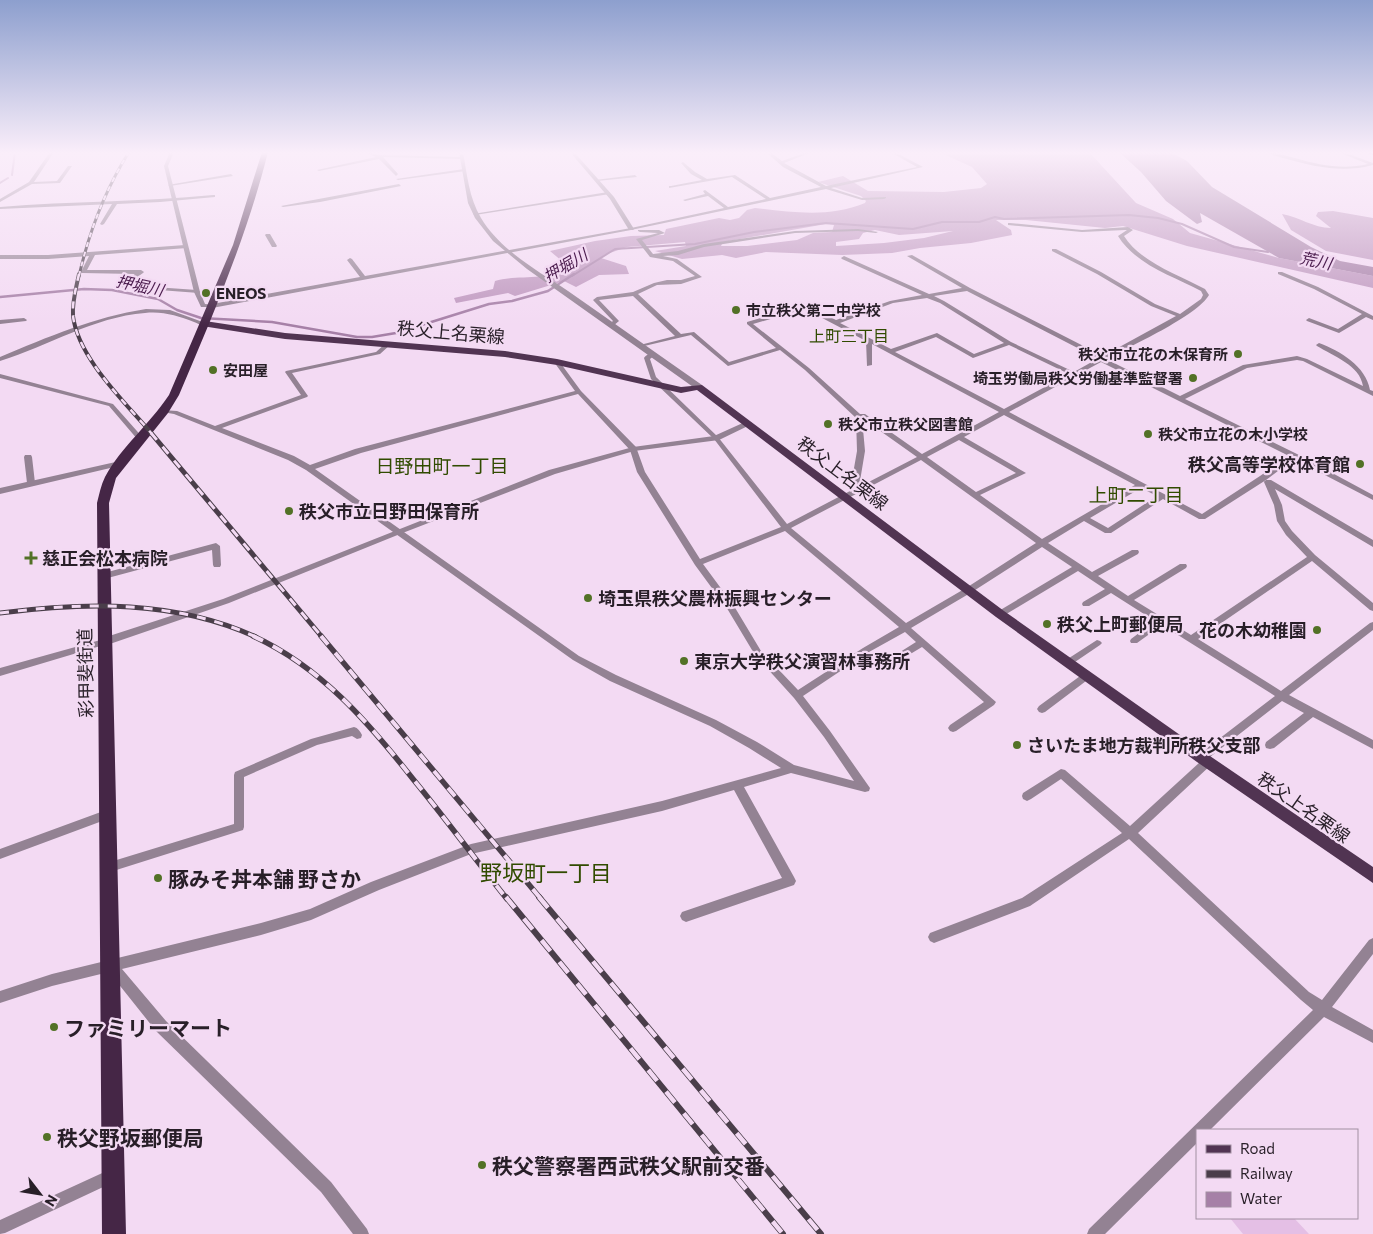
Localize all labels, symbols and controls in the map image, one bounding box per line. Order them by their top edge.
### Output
water label: 押堀川 [540,243,592,286]
water label: 荒川 [1298,248,1335,273]
water label: 押堀川 [115,271,167,300]
place label: ENEOS [216,284,266,302]
marker: ENEOS [200,287,212,299]
place label: 市立秩父第二中学校 [746,301,881,319]
marker: 市立秩父第二中学校 [730,304,742,316]
street label: 秩父上名栗線 [396,316,506,348]
district label: 上町三丁目 [809,326,889,345]
place label: 秩父市立花の木保育所 [1078,345,1228,363]
marker: 秩父市立花の木保育所 [1232,348,1244,360]
place label: 安田屋 [223,361,268,379]
marker: 安田屋 [207,364,219,376]
place label: 埼玉労働局秩父労働基準監督署 [973,369,1183,387]
marker: 埼玉労働局秩父労働基準監督署 [1187,372,1199,384]
place label: 秩父市立秩父図書館 [838,415,973,433]
marker: 秩父市立秩父図書館 [822,418,834,430]
place label: 秩父市立花の木小学校 [1158,425,1308,443]
marker: 秩父市立花の木小学校 [1142,428,1154,440]
street label: 秩父上名栗線 [793,432,893,514]
place label: 秩父高等学校体育館 [1188,453,1350,475]
district label: 日野田町一丁目 [375,454,509,477]
marker: 秩父高等学校体育館 [1354,458,1366,470]
district label: 上町二丁目 [1088,483,1184,506]
place label: 秩父市立日野田保育所 [299,500,479,522]
marker: 秩父市立日野田保育所 [283,505,295,517]
place label: 慈正会松本病院 [42,547,168,569]
marker: 慈正会松本病院 [24,551,38,565]
place label: 埼玉県秩父農林振興センター [598,587,832,609]
marker: 埼玉県秩父農林振興センター [582,592,594,604]
place label: 秩父上町郵便局 [1057,613,1183,635]
marker: 秩父上町郵便局 [1041,618,1053,630]
place label: 花の木幼稚園 [1199,619,1307,641]
marker: 花の木幼稚園 [1311,624,1323,636]
street label: 彩甲斐街道 [73,628,97,718]
place label: 東京大学秩父演習林事務所 [694,650,910,672]
marker: 東京大学秩父演習林事務所 [678,655,690,667]
place label: さいたま地方裁判所秩父支部 [1027,734,1260,756]
marker: さいたま地方裁判所秩父支部 [1011,739,1023,751]
street label: 秩父上名栗線 [1253,767,1355,847]
district label: 野坂町一丁目 [480,859,612,886]
place label: 豚みそ丼本舗 野さか [168,866,361,891]
marker: 豚みそ丼本舗 野さか [152,872,164,884]
place label: ファミリーマート [64,1015,232,1040]
marker: ファミリーマート [48,1021,60,1033]
place label: 秩父野坂郵便局 [57,1125,204,1150]
legend [1196,1129,1358,1219]
marker: 秩父野坂郵便局 [41,1131,53,1143]
text: Road [1240,1139,1275,1157]
place label: 秩父警察署西武秩父駅前交番 [492,1153,765,1178]
marker: 秩父警察署西武秩父駅前交番 [476,1159,488,1171]
text: Railway [1240,1164,1293,1182]
north arrow [15,1169,65,1219]
text: Water [1240,1189,1282,1207]
text: N [42,1192,62,1210]

